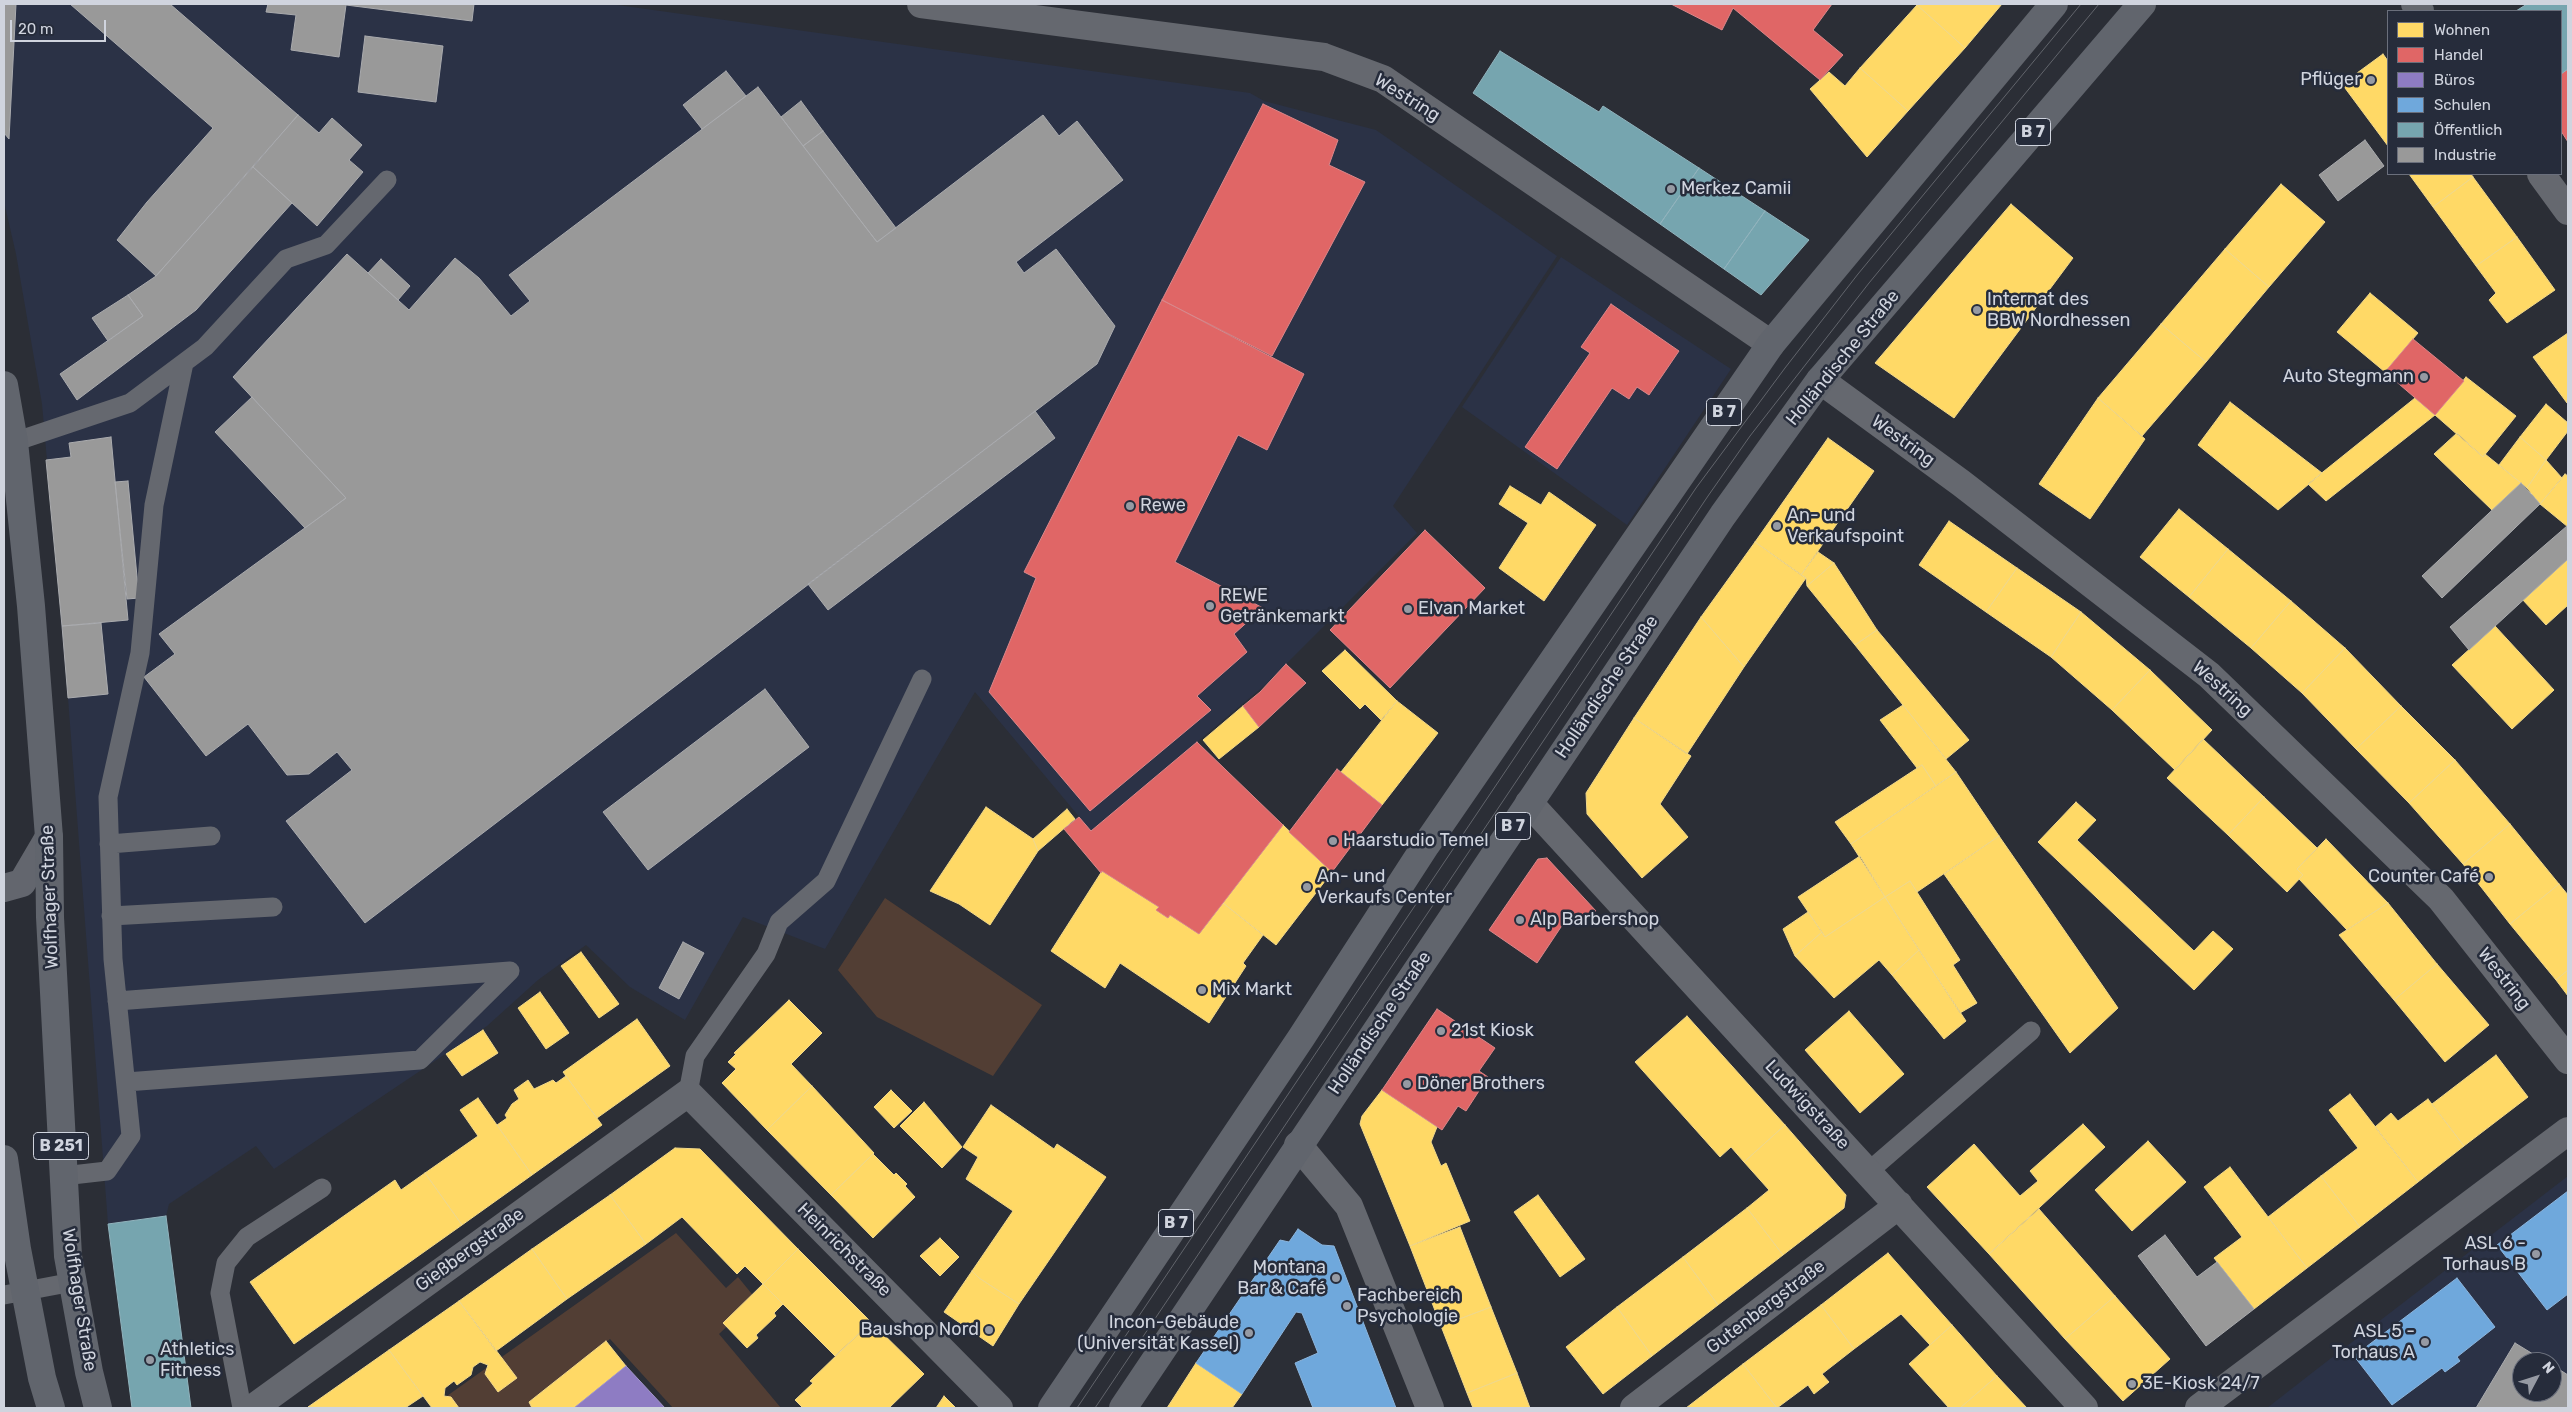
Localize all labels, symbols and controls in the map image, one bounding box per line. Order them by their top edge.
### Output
scale bar [12,10,109,42]
legend [2387,10,2562,175]
text: 20 m [18,20,53,38]
text: Wohnen [2434,21,2490,39]
text: Handel [2434,46,2483,64]
street label: Westring [1370,69,1444,127]
place label: Pflüger [2300,69,2361,91]
text: Büros [2434,71,2475,89]
marker: Pflüger [2365,74,2377,86]
text: Schulen [2434,96,2491,114]
road number: B 7 [2016,118,2050,146]
text: Öffentlich [2434,121,2502,139]
text: Industrie [2434,146,2496,164]
place label: Merkez Camii [1681,178,1791,200]
marker: Merkez Camii [1665,183,1677,195]
street label: Holländische Straße [1782,286,1904,430]
place label: Internat des BBW Nordhessen [1987,289,2130,332]
marker: Internat des BBW Nordhessen [1971,304,1983,316]
place label: Auto Stegmann [2283,366,2414,388]
marker: Auto Stegmann [2418,371,2430,383]
road number: B 7 [1706,398,1742,426]
street label: Westring [1867,411,1939,471]
place label: Rewe [1140,495,1186,517]
marker: Rewe [1124,500,1136,512]
place label: An- und Verkaufspoint [1787,505,1904,548]
marker: An- und Verkaufspoint [1771,520,1783,532]
place label: REWE Getränkemarkt [1220,585,1345,628]
place label: Elvan Market [1418,598,1525,620]
marker: REWE Getränkemarkt [1204,600,1216,612]
marker: Elvan Market [1402,603,1414,615]
street label: Holländische Straße [1551,611,1663,763]
street label: Westring [2188,656,2256,722]
road number: B 7 [1496,812,1530,839]
street label: Wolfhager Straße [37,825,63,969]
place label: Haarstudio Temel [1343,830,1489,852]
marker: Haarstudio Temel [1327,835,1339,847]
place label: An- und Verkaufs Center [1317,866,1452,909]
place label: Counter Café [2368,866,2479,888]
marker: Counter Café [2483,871,2495,883]
marker: An- und Verkaufs Center [1301,881,1313,893]
place label: Alp Barbershop [1530,909,1659,931]
marker: Alp Barbershop [1514,914,1526,926]
street label: Westring [2473,944,2535,1014]
street label: Holländische Straße [1324,947,1436,1099]
place label: Mix Markt [1212,979,1292,1001]
marker: Mix Markt [1196,984,1208,996]
place label: 21st Kiosk [1451,1020,1534,1042]
marker: 21st Kiosk [1435,1025,1447,1037]
street label: Ludwigstraße [1760,1056,1854,1154]
place label: Döner Brothers [1417,1073,1545,1095]
marker: Döner Brothers [1401,1078,1413,1090]
road number: B 251 [34,1132,88,1160]
street label: Heinrichstraße [793,1199,895,1301]
street label: Gießbergstraße [411,1203,529,1297]
road number: B 7 [1158,1210,1194,1236]
street label: Wolfhager Straße [57,1227,101,1373]
place label: ASL 6 - Torhaus B [2443,1233,2526,1276]
marker: ASL 6 - Torhaus B [2530,1248,2542,1260]
street label: Gutenbergstraße [1702,1255,1830,1359]
place label: Montana Bar & Café [1237,1257,1326,1300]
marker: Montana Bar & Café [1330,1272,1342,1284]
place label: Fachbereich Psychologie [1357,1285,1461,1328]
marker: Fachbereich Psychologie [1341,1300,1353,1312]
place label: Incon-Gebäude (Universität Kassel) [1077,1312,1239,1355]
place label: Baushop Nord [860,1319,979,1341]
place label: ASL 5 - Torhaus A [2332,1321,2415,1364]
marker: Baushop Nord [983,1324,995,1336]
marker: Incon-Gebäude (Universität Kassel) [1243,1327,1255,1339]
marker: ASL 5 - Torhaus A [2419,1336,2431,1348]
place label: Athletics Fitness [160,1339,234,1382]
north arrow [2512,1352,2562,1402]
marker: Athletics Fitness [144,1354,156,1366]
text: N [2538,1358,2558,1377]
place label: 3E-Kiosk 24/7 [2142,1373,2260,1395]
marker: 3E-Kiosk 24/7 [2126,1378,2138,1390]

